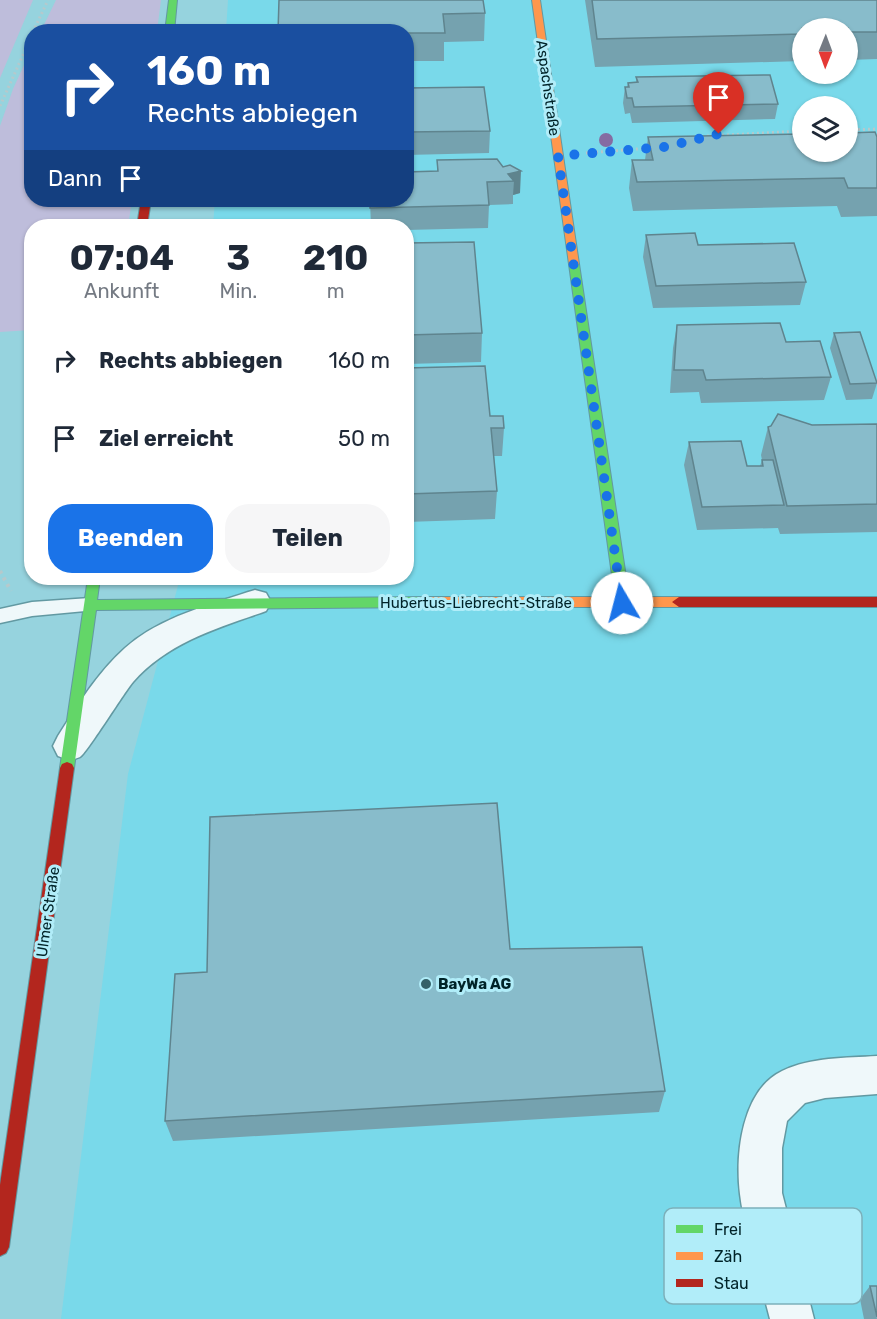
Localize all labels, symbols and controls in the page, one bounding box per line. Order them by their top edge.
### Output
north arrow [792,18,858,84]
map controls [792,18,858,162]
street label: Aspachstraße [532,39,564,137]
text: 160 m [147,46,271,96]
icon: right [48,48,126,126]
pin [693,72,744,134]
icon: arrive [702,81,735,114]
button: layers [792,96,858,162]
text: Rechts abbiegen [147,97,358,129]
icon: arrive [114,162,147,195]
text: Dann [48,165,102,192]
text: 07:04 [69,236,174,279]
text: 3 [227,236,250,279]
text: 210 [303,236,369,279]
text: Ankunft [84,279,159,303]
text: Min. [220,279,257,303]
text: m [327,279,345,303]
icon: right [48,344,81,377]
text: Rechts abbiegen [99,347,283,374]
text: 160 m [328,347,390,374]
icon: arrive [48,422,81,455]
text: Ziel erreicht [99,425,233,452]
text: 50 m [338,425,390,452]
button: Beenden [48,504,213,573]
button: Teilen [225,504,390,573]
position arrow [590,571,654,635]
street label: Hubertus-Liebrecht-Straße [380,594,572,612]
street label: Ulmer Straße [33,866,63,958]
place label: BayWa AG [438,975,511,993]
marker: BayWa AG [419,977,433,991]
legend [664,1208,862,1304]
text: Frei [714,1220,742,1239]
text: Zäh [714,1247,742,1266]
text: Stau [714,1274,749,1293]

